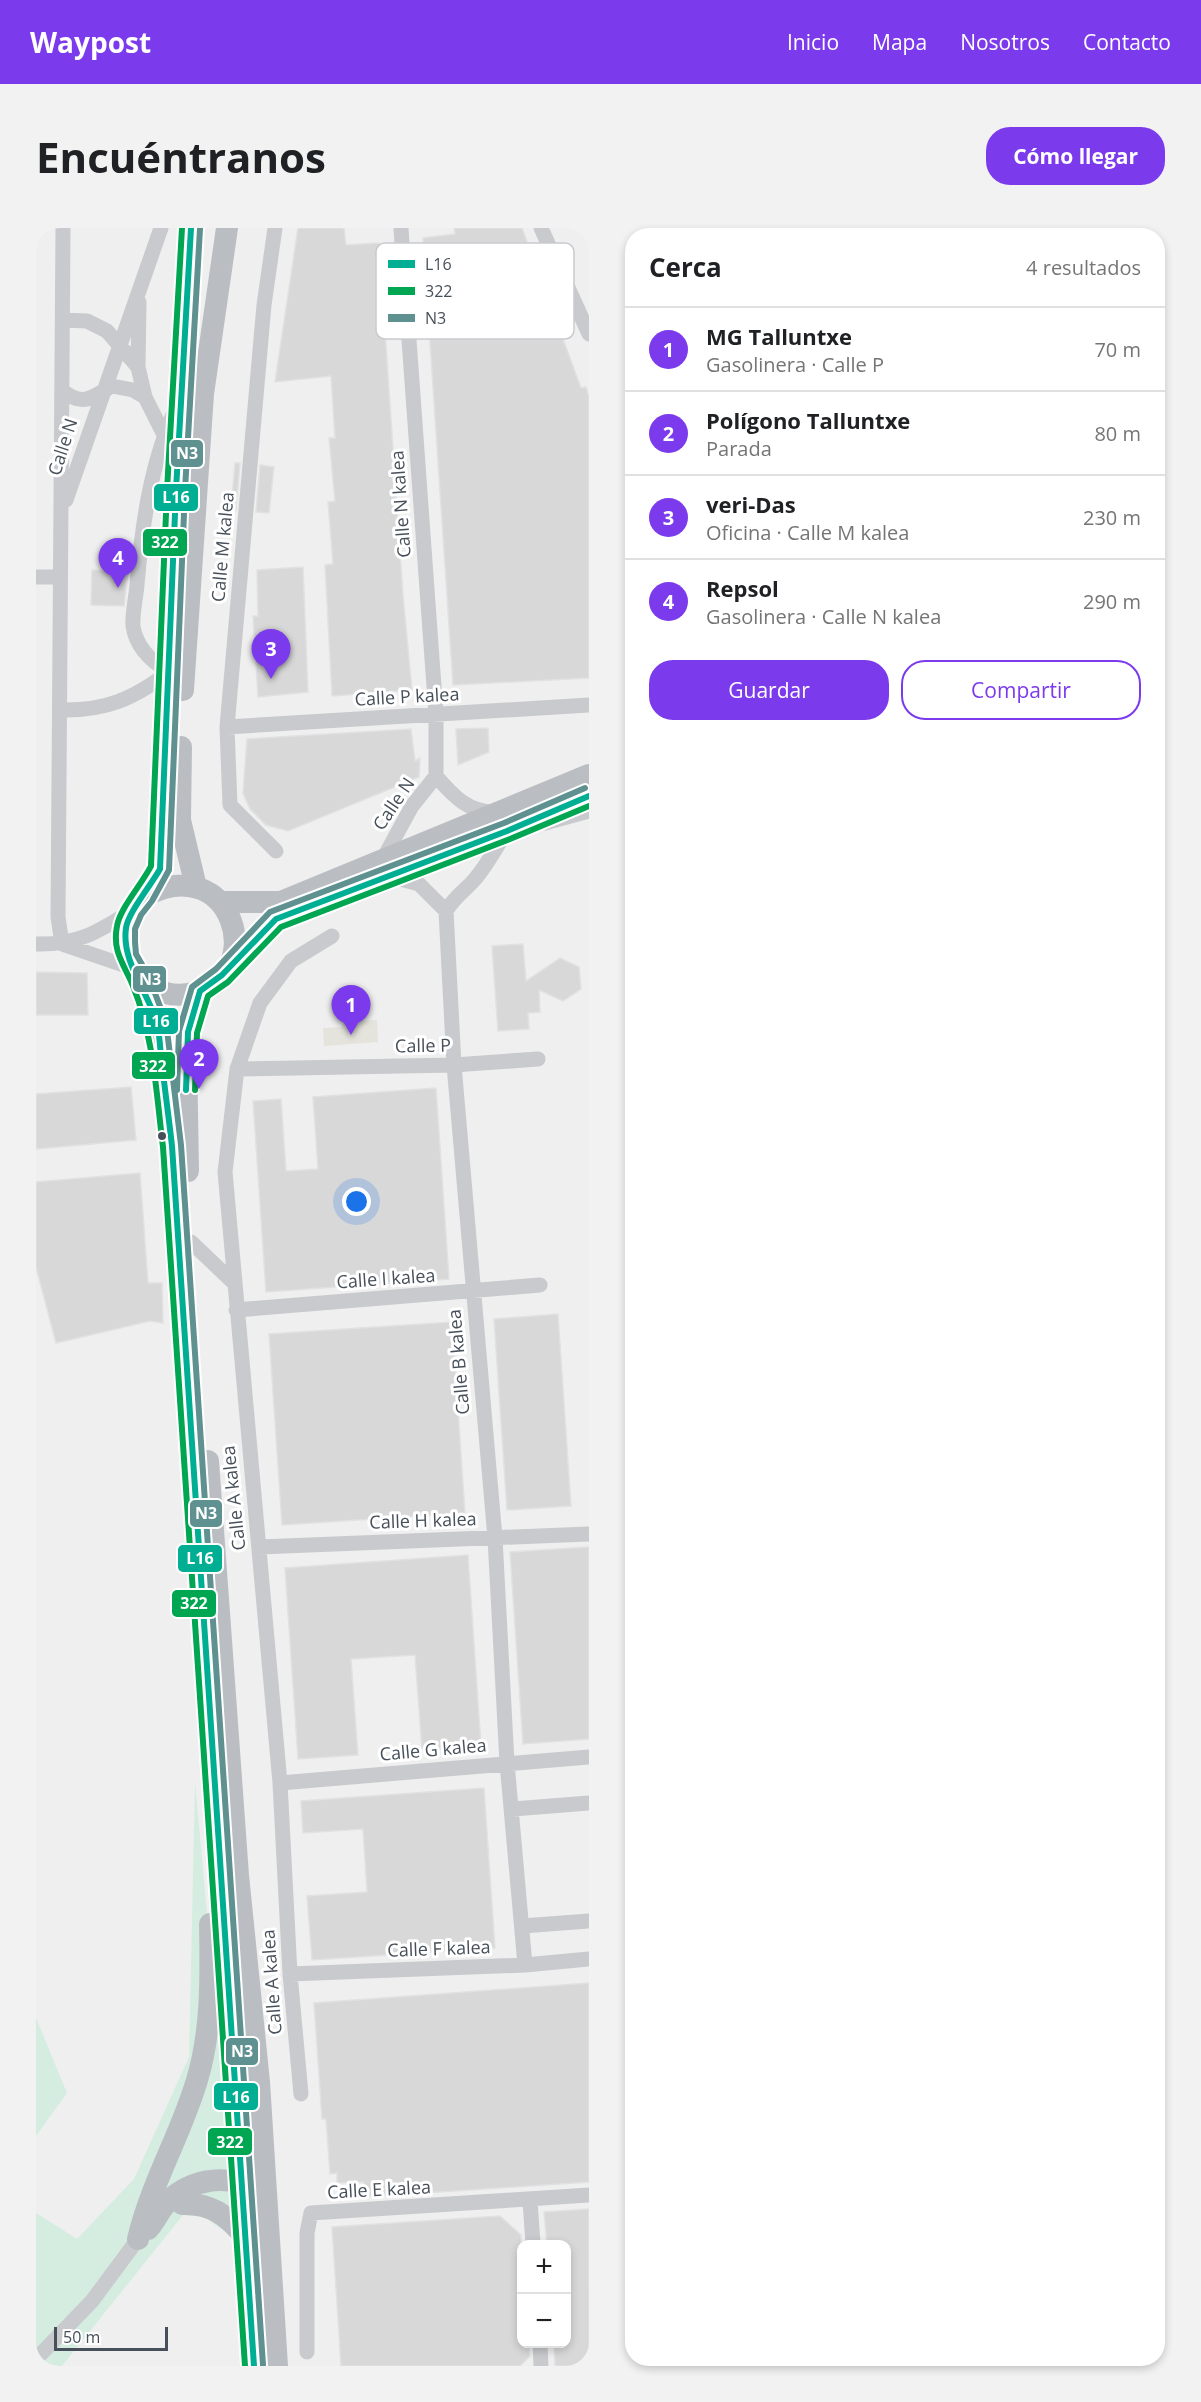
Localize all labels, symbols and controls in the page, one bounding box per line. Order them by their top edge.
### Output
text: Waypost [30,23,151,61]
text: Inicio [787,28,839,56]
text: Mapa [872,28,927,56]
text: Nosotros [960,28,1050,56]
text: Contacto [1083,28,1171,56]
button: Cómo llegar [986,127,1165,185]
text: Encuéntranos [36,128,326,185]
legend [376,243,574,339]
text: Cerca [649,249,722,285]
text: L16 [425,253,452,275]
text: 4 resultados [1026,254,1141,281]
text: 322 [425,280,452,302]
text: N3 [425,307,446,329]
text: MG Talluntxe [706,321,852,351]
text: 1 [663,336,674,363]
text: 70 m [1094,336,1141,363]
text: Gasolinera · Calle P [706,351,884,378]
text: Polígono Talluntxe [706,405,910,435]
street label: Calle N [42,415,83,478]
text: 2 [663,420,674,447]
text: 80 m [1094,420,1141,447]
text: Parada [706,435,772,462]
line badge: N3 [170,439,204,468]
text: N3 [176,442,198,464]
street label: Calle N kalea [384,450,416,559]
line badge: L16 [153,483,199,512]
text: L16 [162,486,190,508]
text: veri-Das [706,489,796,519]
street label: Calle M kalea [205,491,239,603]
text: 3 [663,504,674,531]
text: 230 m [1083,504,1141,531]
text: Oficina · Calle M kalea [706,519,909,546]
line badge: 322 [142,528,188,557]
text: 322 [151,531,179,553]
pin: 4 [98,538,137,588]
text: Repsol [706,573,779,603]
text: 4 [663,588,674,615]
text: 290 m [1083,588,1141,615]
text: Gasolinera · Calle N kalea [706,603,941,630]
pin: 3 [252,630,290,679]
button: Guardar [649,660,889,720]
button: Compartir [901,660,1141,720]
street label: Calle P kalea [354,681,460,711]
street label: Calle N [367,772,420,835]
line badge: N3 [132,965,167,993]
text: N3 [139,968,161,990]
pin: 1 [332,986,370,1035]
line badge: L16 [133,1007,179,1035]
text: L16 [142,1010,170,1032]
street label: Calle P [395,1033,451,1057]
pin: 2 [180,1040,218,1089]
line badge: 322 [131,1051,176,1080]
text: 322 [139,1055,167,1077]
unlabelled marker [156,1130,168,1142]
your location [342,1187,371,1216]
street label: Calle I kalea [336,1263,436,1293]
street label: Calle B kalea [441,1308,475,1416]
street label: Calle A kalea [216,1444,250,1552]
line badge: N3 [189,1499,223,1528]
text: N3 [195,1502,217,1524]
street label: Calle H kalea [369,1506,477,1534]
line badge: L16 [177,1544,223,1573]
text: L16 [186,1547,214,1569]
line badge: 322 [171,1589,217,1618]
text: 322 [180,1592,208,1614]
street label: Calle G kalea [379,1732,487,1766]
street label: Calle A kalea [255,1929,287,2035]
street label: Calle F kalea [387,1934,491,1962]
line badge: N3 [225,2037,259,2066]
text: N3 [231,2040,253,2062]
line badge: L16 [213,2082,259,2111]
text: L16 [222,2086,250,2108]
line badge: 322 [207,2127,253,2156]
text: 322 [216,2131,244,2153]
street label: Calle E kalea [326,2174,432,2204]
map controls [517,2240,571,2348]
button: + [517,2240,571,2294]
button: − [517,2294,571,2348]
scale bar [54,2324,168,2352]
text: 50 m [63,2326,100,2348]

